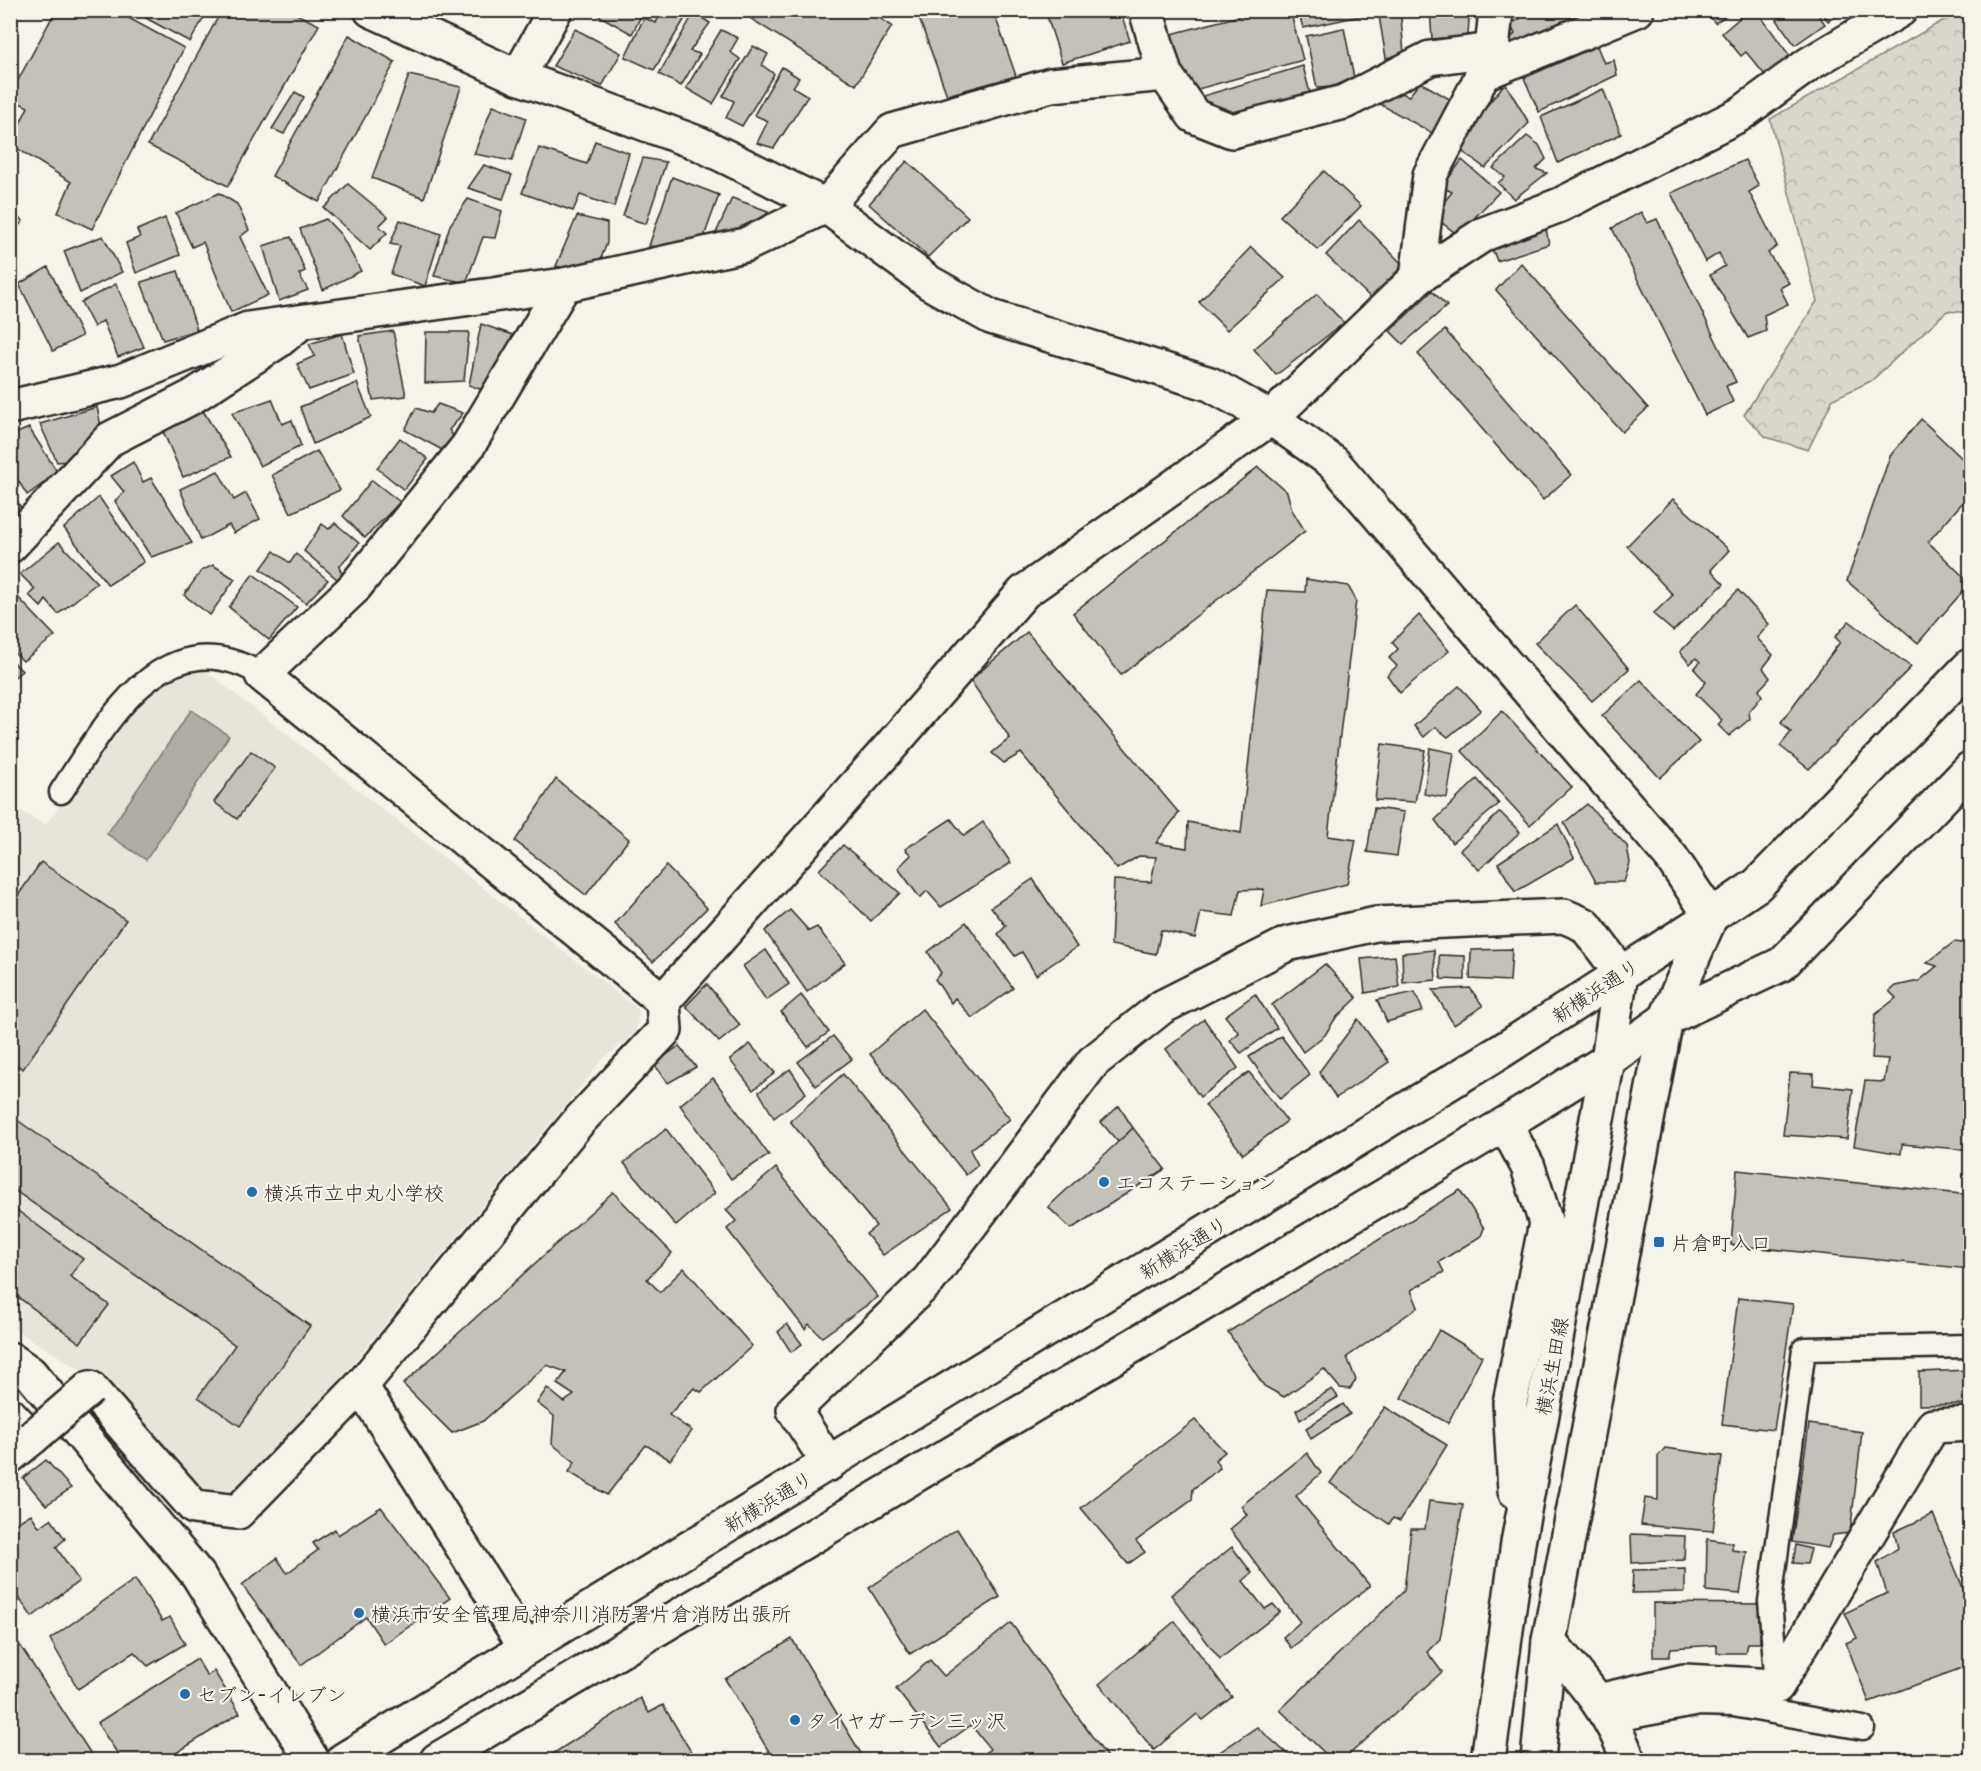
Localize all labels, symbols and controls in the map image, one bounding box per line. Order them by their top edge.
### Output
street label: 新横浜通り [1545,950,1645,1030]
place label: エコステーション [1116,1167,1277,1197]
marker: エコステーション [1097,1175,1111,1189]
place label: 横浜市立中丸小学校 [264,1177,444,1207]
marker: 横浜市立中丸小学校 [245,1185,259,1199]
street label: 新横浜通り [1133,1208,1233,1286]
place label: 片倉町入口 [1671,1227,1771,1257]
marker: 片倉町入口 [1652,1235,1666,1249]
street label: 横浜生田線 [1527,1314,1575,1418]
street label: 新横浜通り [717,1462,819,1540]
place label: 横浜市安全管理局神奈川消防署片倉消防出張所 [371,1598,791,1628]
marker: 横浜市安全管理局神奈川消防署片倉消防出張所 [352,1606,366,1620]
place label: セブン-イレブン [197,1679,347,1709]
marker: セブン-イレブン [178,1687,192,1701]
place label: タイヤガーデン三ッ沢 [807,1705,1006,1735]
marker: タイヤガーデン三ッ沢 [788,1713,802,1727]

